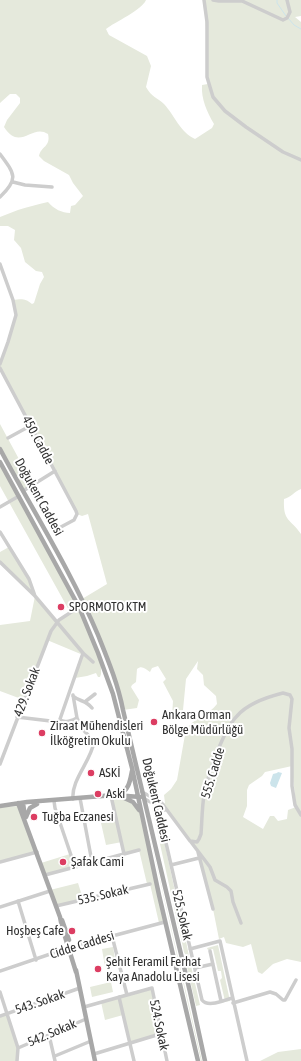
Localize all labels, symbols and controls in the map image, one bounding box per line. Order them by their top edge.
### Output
street label: 450. Cadde [19,413,57,467]
street label: Doğukent Caddesi [11,456,67,538]
place label: SPORMOTO KTM [69,599,147,615]
marker: SPORMOTO KTM [56,602,66,612]
street label: 429. Sokak [10,665,44,719]
place label: Ankara Orman Bölge Müdürlüğü [162,707,243,738]
marker: Ankara Orman Bölge Müdürlüğü [149,717,159,727]
place label: Ziraat Mühendisleri İlköğretim Okulu [50,718,143,749]
marker: Ziraat Mühendisleri İlköğretim Okulu [37,728,47,738]
street label: 555. Cadde [198,746,228,800]
street label: Doğukent Caddesi [139,756,173,844]
place label: ASKİ [99,765,121,781]
marker: ASKİ [86,768,96,778]
place label: Aski [106,786,125,802]
marker: Aski [93,789,103,799]
place label: Tuğba Eczanesi [42,809,114,825]
marker: Tuğba Eczanesi [29,812,39,822]
place label: Şafak Cami [71,854,124,870]
marker: Şafak Cami [58,857,68,867]
street label: 535. Sokak [76,882,130,908]
street label: 525. Sokak [169,888,195,942]
place label: Hoşbeş Cafe [6,923,64,939]
marker: Hoşbeş Cafe [67,926,77,936]
street label: Cidde Caddesi [48,928,116,962]
place label: Şehit Feramil Ferhat Kaya Anadolu Lisesi [106,954,201,985]
marker: Şehit Feramil Ferhat Kaya Anadolu Lisesi [93,964,103,974]
street label: 543. Sokak [13,986,67,1018]
street label: 524. Sokak [146,998,172,1052]
street label: 542. Sokak [25,1016,79,1050]

